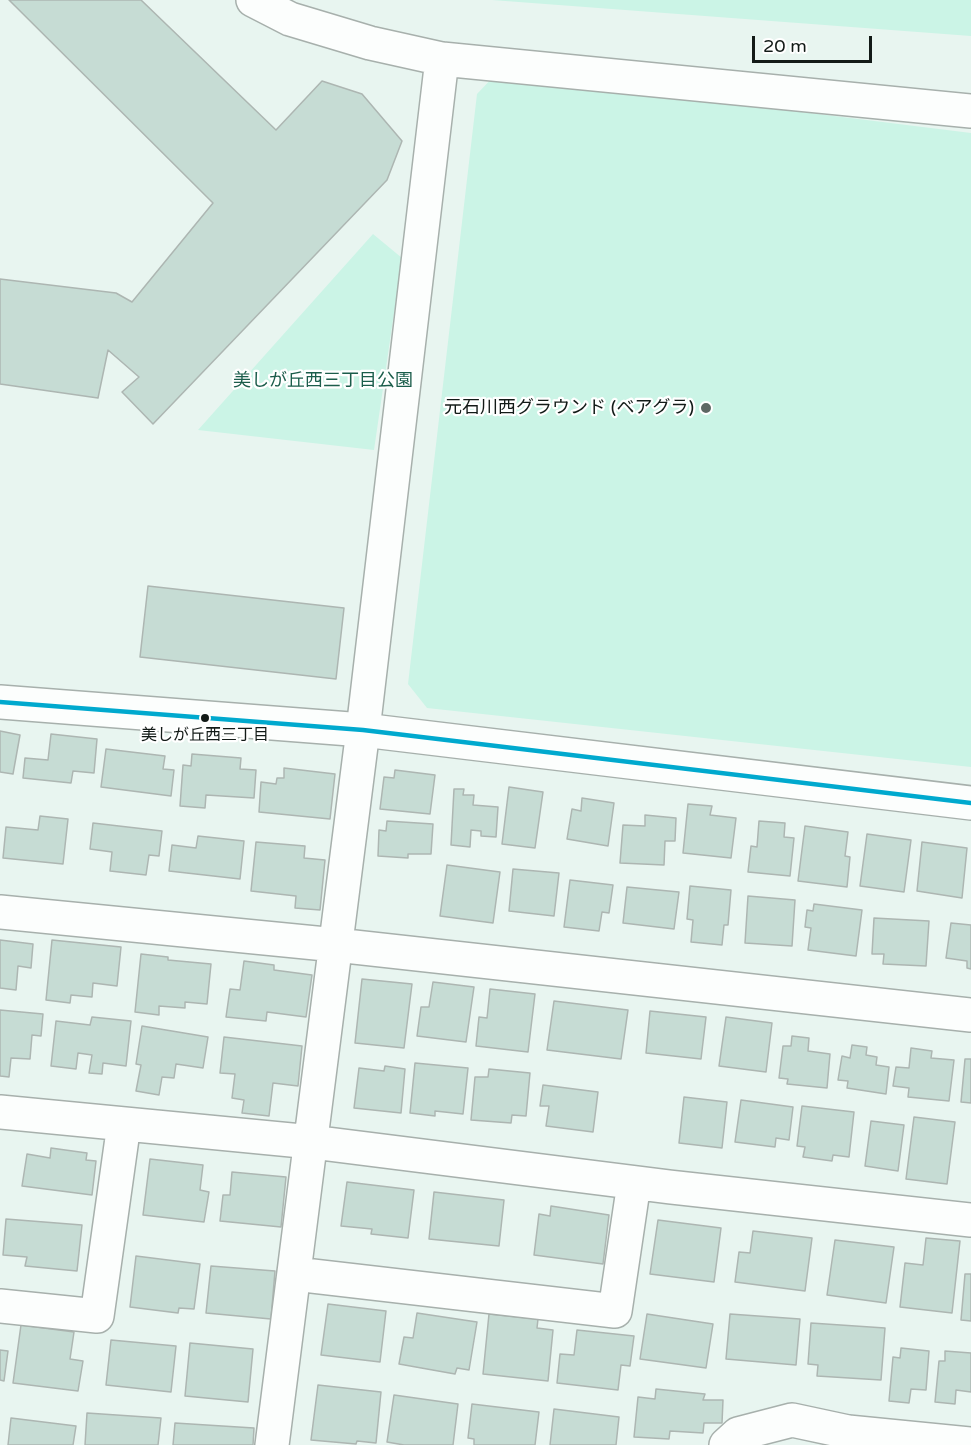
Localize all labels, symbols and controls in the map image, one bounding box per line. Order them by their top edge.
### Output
scale bar [755,24,875,62]
text: 20 m [763,35,807,57]
park label: 美しが丘西三丁目公園 [233,370,413,392]
place label: 元石川西グラウンド (ベアグラ) [444,397,694,419]
marker: 元石川西グラウンド (ベアグラ) [699,401,713,415]
marker: 美しが丘西三丁目 [199,712,211,724]
place label: 美しが丘西三丁目 [141,726,269,746]

